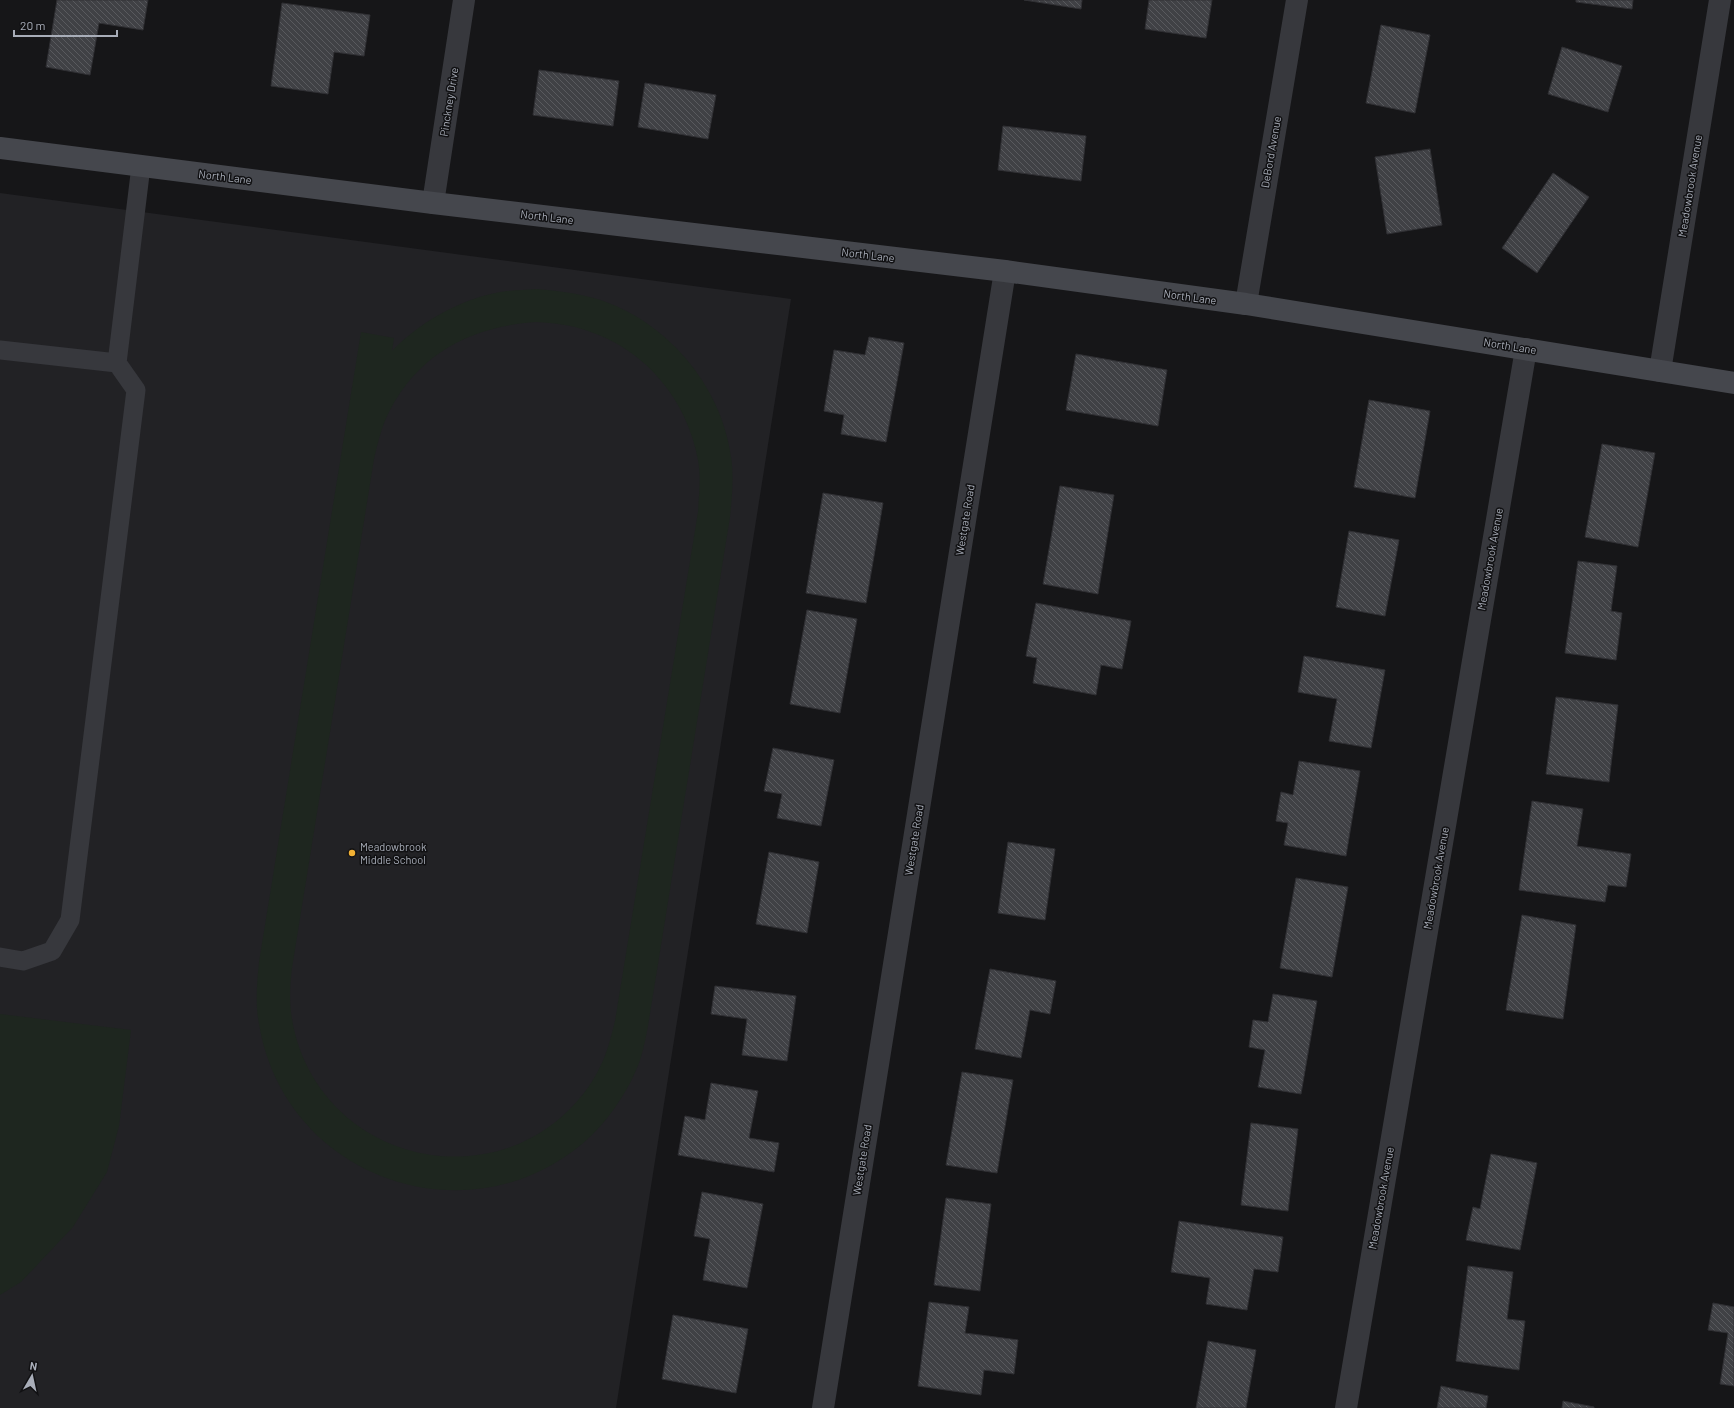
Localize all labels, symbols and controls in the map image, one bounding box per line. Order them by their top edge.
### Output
scale bar [14,12,117,38]
text: 20 m [20,18,46,32]
street label: Pinckney Drive [437,66,460,137]
street label: DeBord Avenue [1258,115,1283,189]
street label: Meadowbrook Avenue [1675,134,1704,238]
street label: North Lane [198,167,252,186]
street label: North Lane [520,207,574,226]
street label: North Lane [841,245,895,264]
street label: North Lane [1163,286,1217,307]
street label: North Lane [1483,335,1538,356]
street label: Westgate Road [952,483,977,556]
street label: Meadowbrook Avenue [1474,507,1505,611]
street label: Westgate Road [901,803,926,876]
street label: Meadowbrook Avenue [1420,826,1451,930]
place label: Meadowbrook Middle School [360,840,427,866]
marker: Meadowbrook Middle School [347,848,357,858]
street label: Westgate Road [849,1123,874,1196]
street label: Meadowbrook Avenue [1365,1146,1396,1250]
north arrow [12,1356,52,1396]
text: N [29,1359,38,1373]

